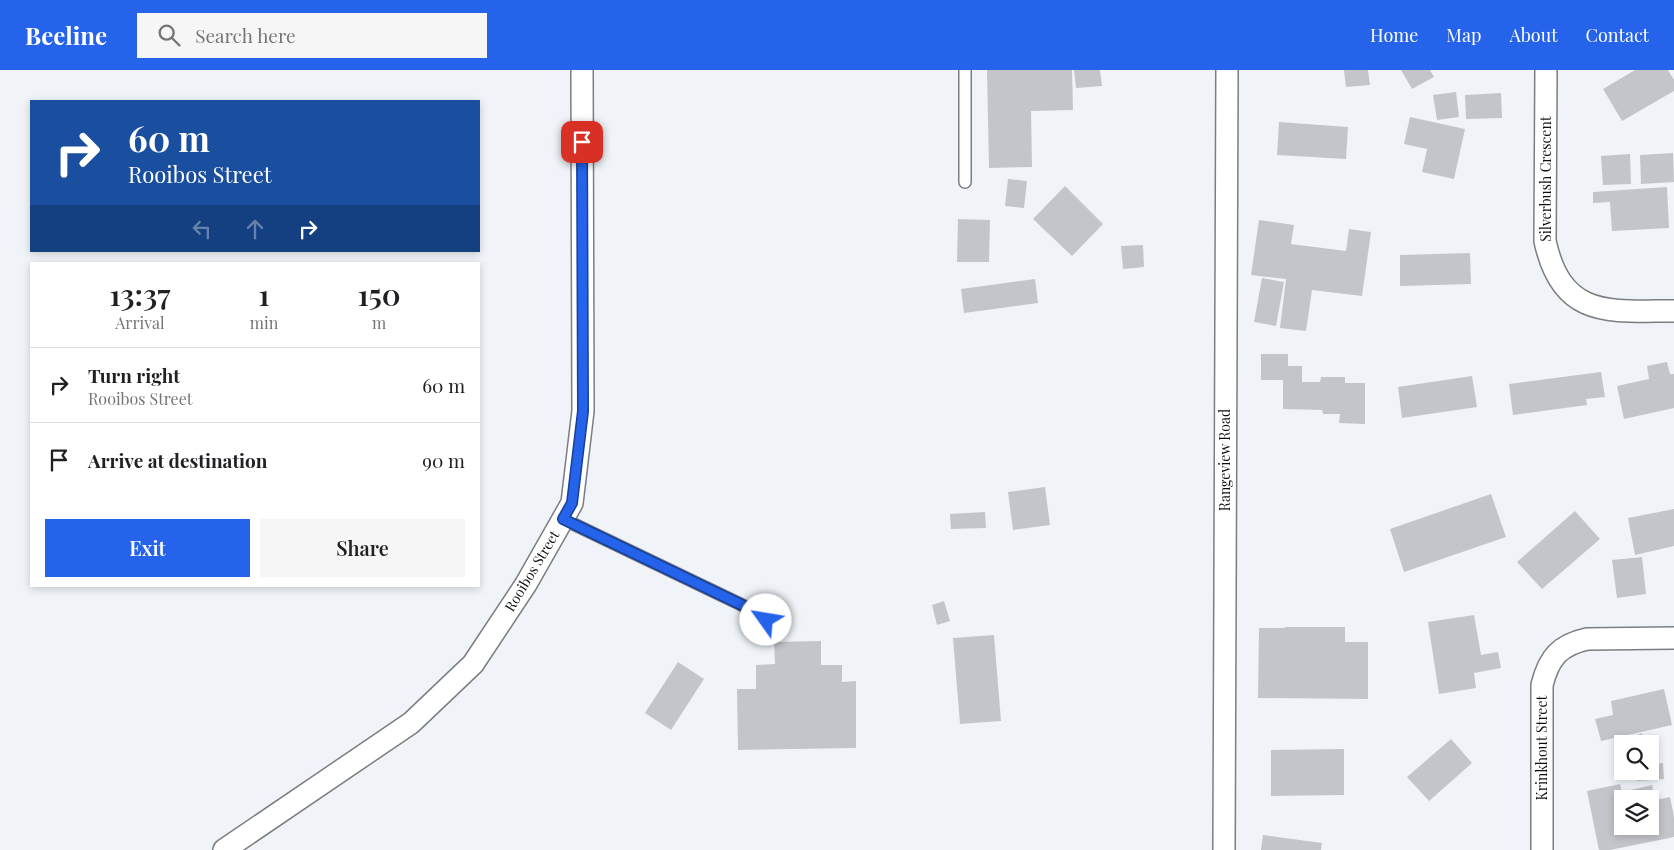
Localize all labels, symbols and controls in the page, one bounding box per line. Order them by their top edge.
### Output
search box [137,13,487,58]
text: Beeline [25,19,107,51]
icon: search [155,21,183,49]
text: Search here [195,22,296,48]
text: Home [1370,23,1418,47]
text: Map [1446,23,1481,47]
text: About [1509,23,1558,47]
text: Contact [1586,23,1649,47]
text: 60 m [128,114,210,161]
street label: Silverbush Crescent [1536,115,1555,242]
icon: right [45,120,110,185]
pin [561,121,603,163]
icon: arrive [568,128,596,156]
text: Rooibos Street [128,159,272,189]
icon: left [188,215,216,243]
icon: ahead [241,215,269,243]
icon: right [294,215,322,243]
text: 13:37 [109,274,170,314]
text: 1 [258,274,270,314]
text: 150 [357,274,401,314]
text: Arrival [115,312,165,333]
text: min [250,312,278,333]
text: m [372,312,386,333]
text: Turn right [88,362,180,388]
icon: right [45,371,73,399]
text: 60 m [422,372,465,398]
text: Rooibos Street [88,388,192,409]
street label: Rangeview Road [1215,409,1234,511]
icon: arrive [45,446,73,474]
text: Arrive at destination [88,447,268,473]
text: 90 m [422,447,465,473]
button: Exit [45,519,250,577]
button: Share [260,519,465,577]
street label: Rooibos Street [500,526,564,615]
position arrow [739,593,791,645]
street label: Krinkhout Street [1532,694,1551,800]
map controls [1614,735,1659,835]
button: search [1614,735,1659,780]
button: layers [1614,790,1659,835]

